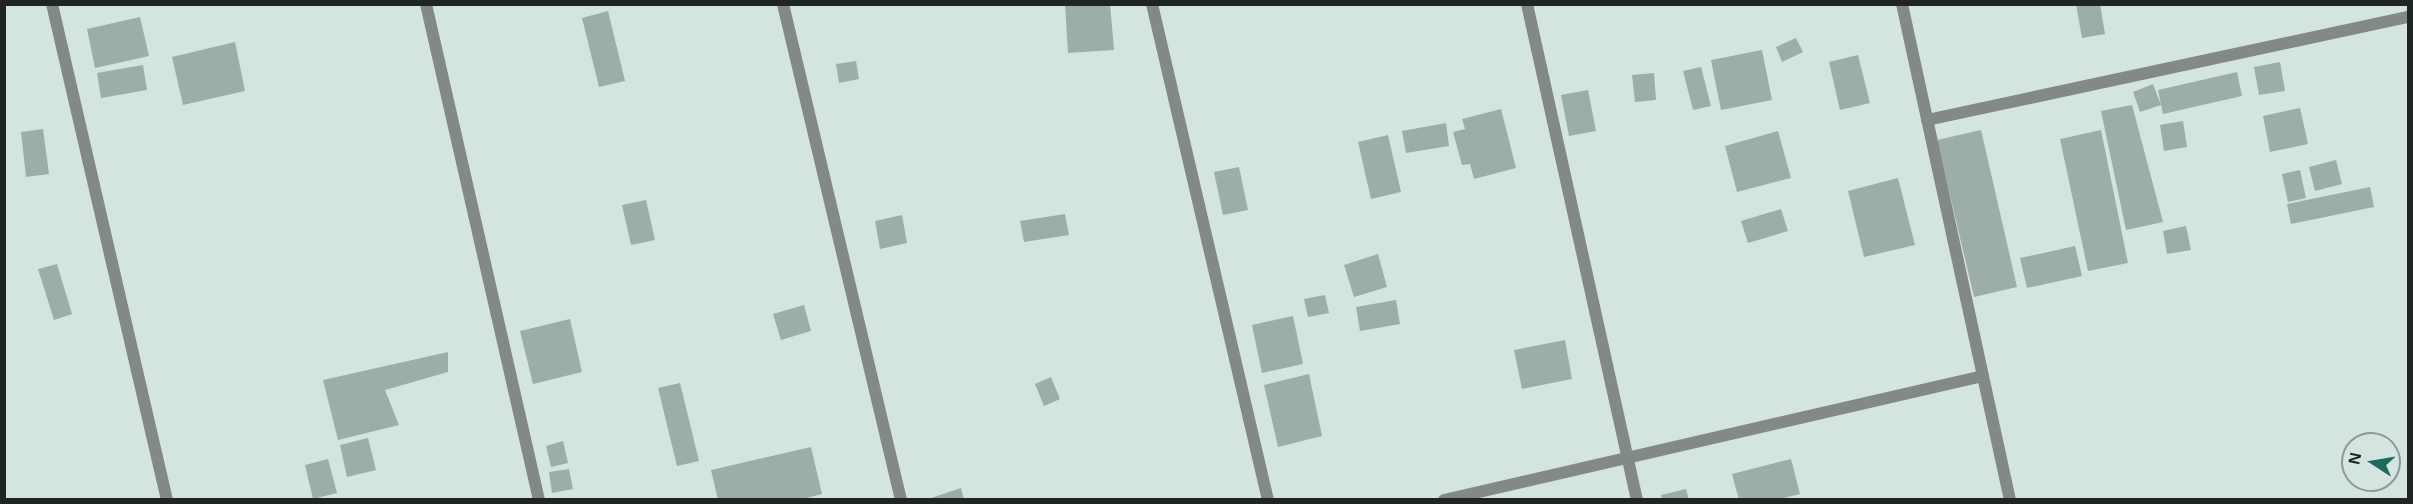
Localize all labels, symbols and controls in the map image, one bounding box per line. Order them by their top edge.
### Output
north arrow [2341,432,2401,492]
text: N [2345,451,2364,466]

